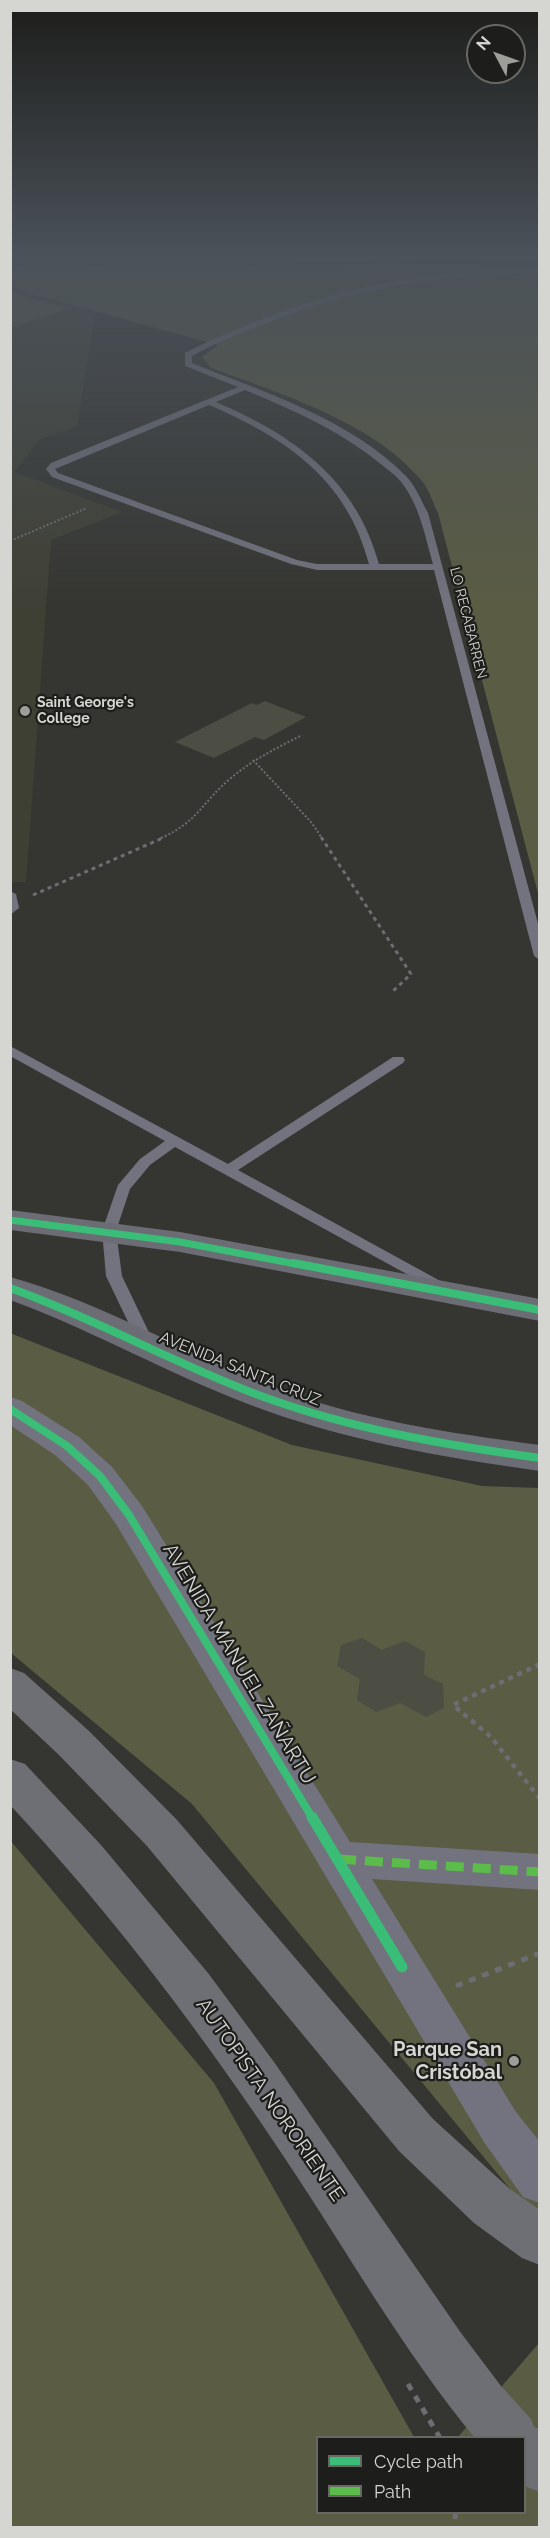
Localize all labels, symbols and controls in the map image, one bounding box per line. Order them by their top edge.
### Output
north arrow [466,24,526,84]
text: N [472,32,495,54]
street label: LO RECABARREN [446,565,490,681]
place label: Saint George's College [37,695,134,728]
marker: Saint George's College [18,704,32,718]
street label: AVENIDA SANTA CRUZ [156,1328,324,1410]
street label: AVENIDA MANUEL ZAÑARTU [157,1539,321,1789]
street label: AUTOPISTA NORORIENTE [191,1994,349,2206]
place label: Parque San Cristóbal [393,2038,502,2085]
marker: Parque San Cristóbal [507,2054,521,2068]
legend [316,2436,526,2514]
text: Cycle path [374,2451,463,2472]
text: Path [374,2481,411,2502]

